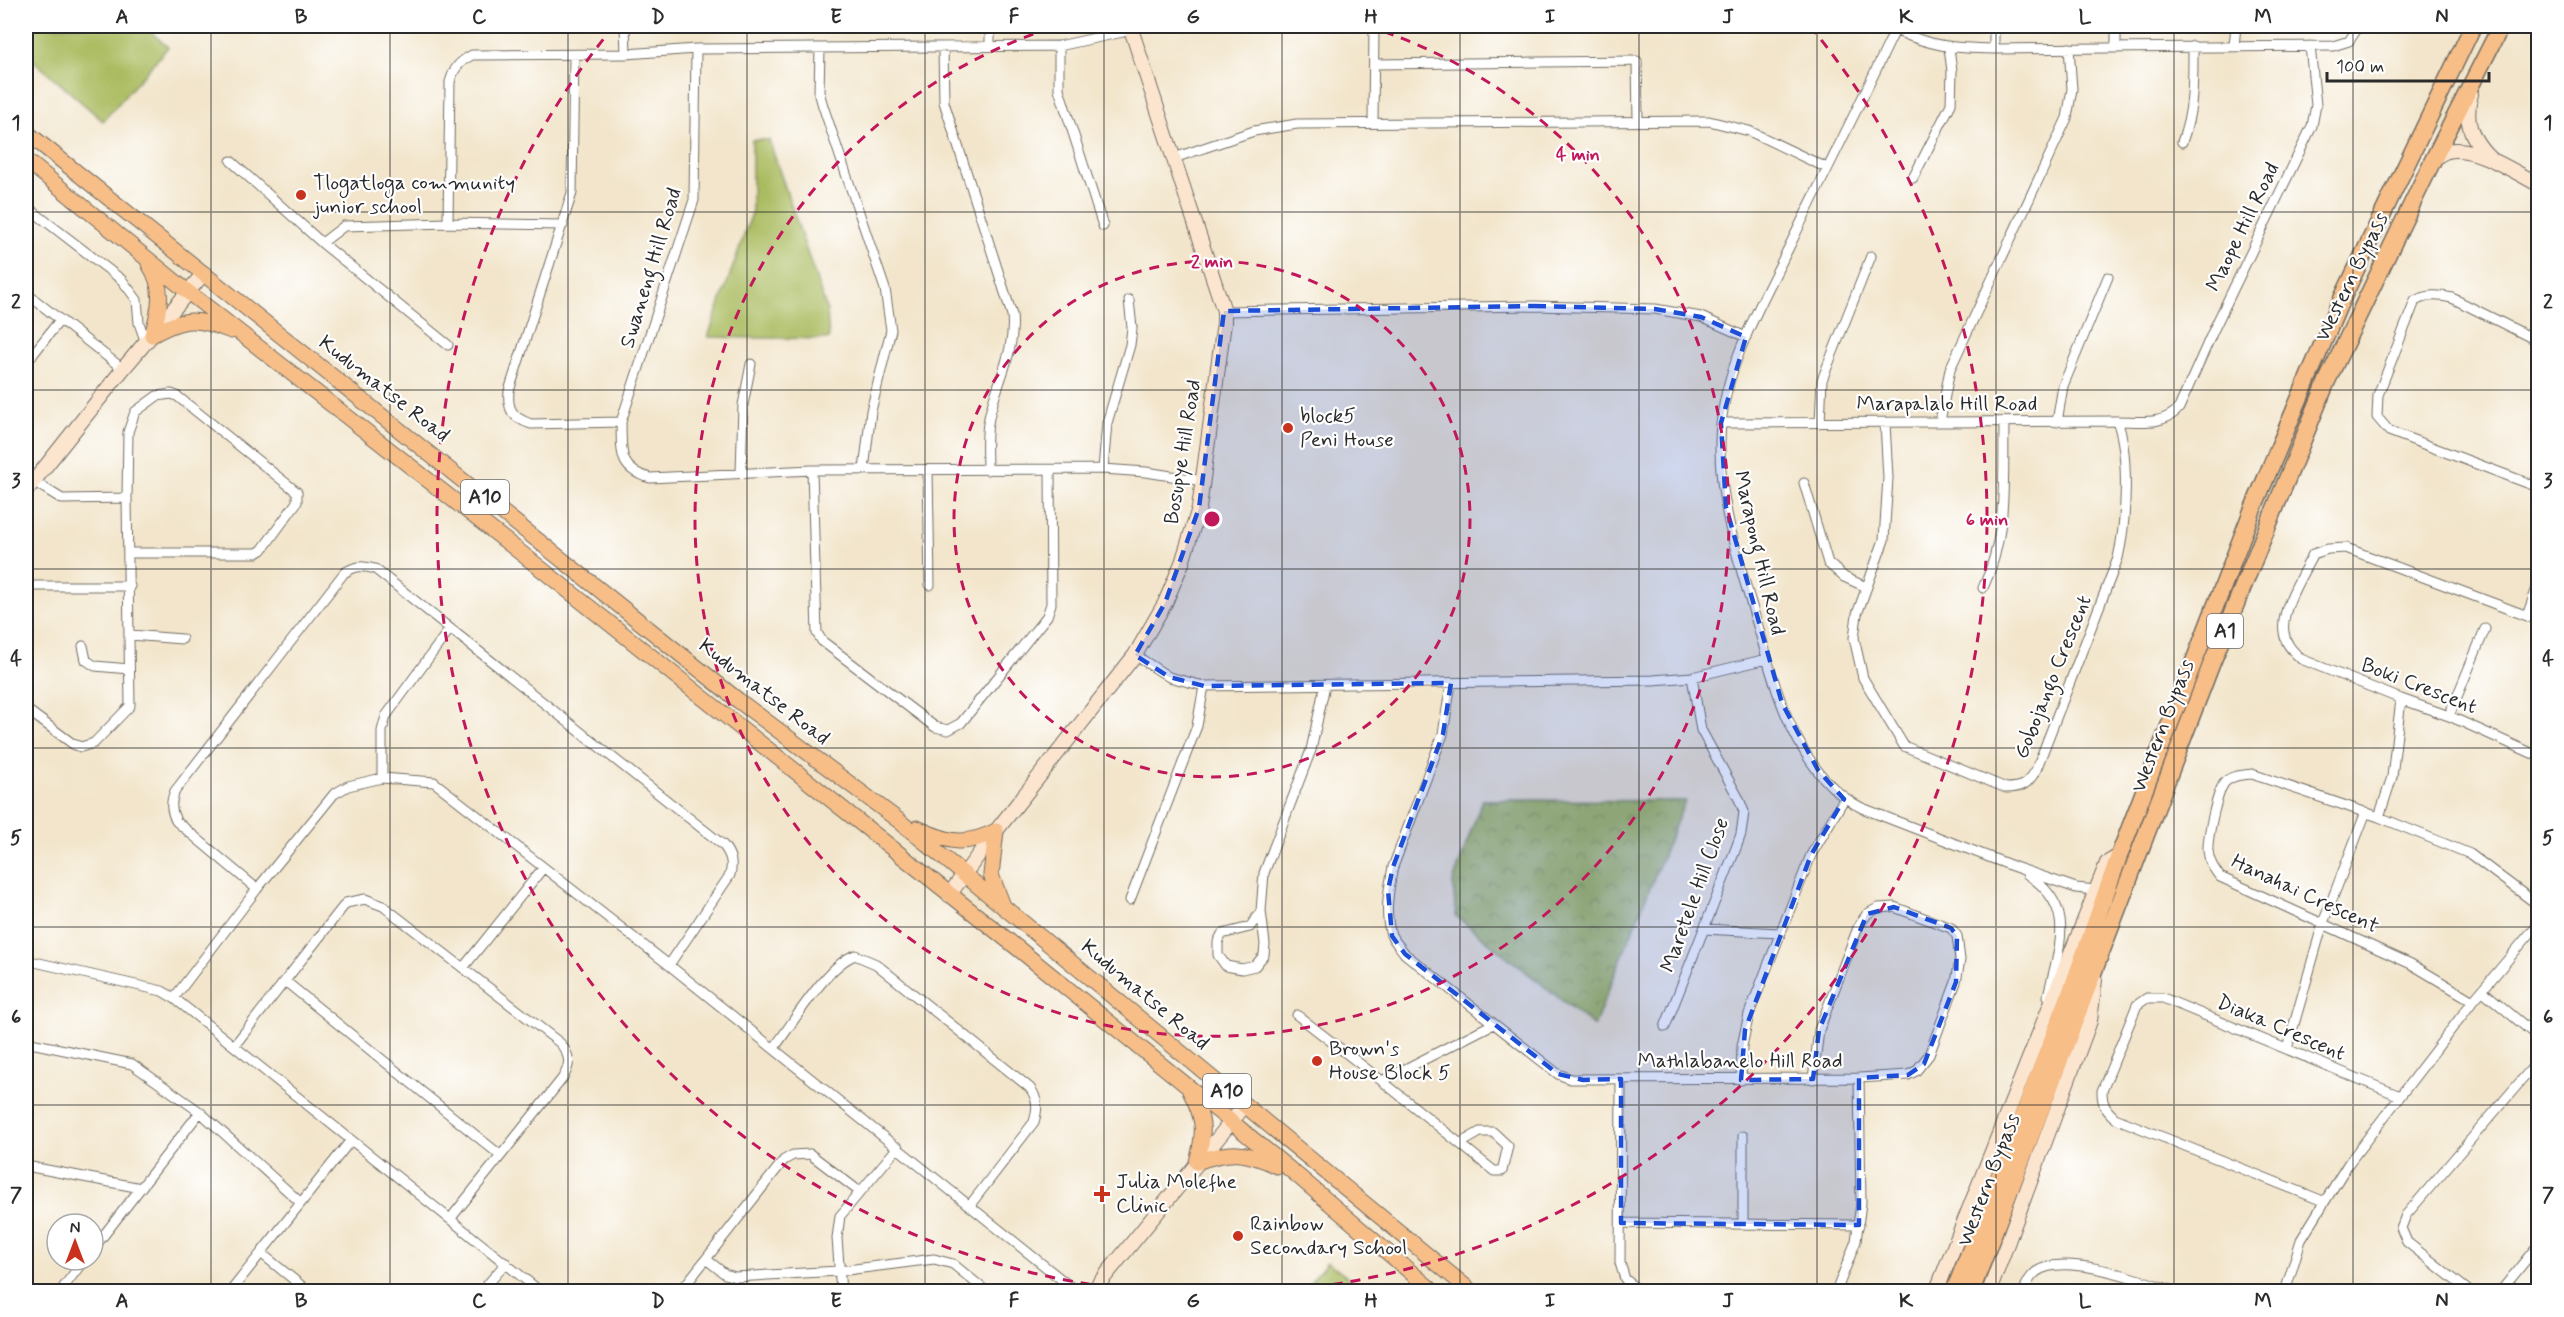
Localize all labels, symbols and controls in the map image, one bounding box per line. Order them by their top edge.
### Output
text: A [115,4,129,31]
text: B [295,4,308,31]
text: C [472,4,487,31]
text: D [651,4,665,31]
text: E [830,4,842,31]
text: F [1009,4,1020,31]
text: G [1186,4,1200,31]
text: H [1364,4,1378,31]
text: I [1545,4,1555,31]
text: J [1722,4,1734,31]
text: K [1899,4,1914,31]
text: L [2079,4,2092,31]
text: M [2254,4,2272,31]
text: N [2435,4,2449,31]
scale bar [2327,45,2489,83]
text: 100 m [2336,55,2384,79]
text: 1 [12,110,20,137]
text: 1 [2544,110,2552,137]
text: 4 min [1556,143,1600,167]
street label: Maope Hill Road [2200,158,2286,296]
place label: Tlogatloga community junior school [312,169,515,221]
street label: Swaneng Hill Road [613,184,691,352]
marker: Tlogatloga community junior school [294,188,308,202]
street label: Western Bypass [2309,208,2395,346]
text: 2 min [1191,250,1233,274]
text: 2 [11,289,21,316]
text: 2 [2543,289,2553,316]
street label: Kudumatse Road [313,329,455,449]
street label: Bosupye Hill Road [1158,378,1208,526]
street label: Marapalalo Hill Road [1857,390,2037,418]
place label: block5 Peni House [1300,402,1394,454]
marker: block5 Peni House [1281,421,1295,435]
text: 3 [11,468,21,495]
street label: Marapong Hill Road [1725,468,1792,638]
text: 3 [2543,468,2553,495]
road number: A10 [461,480,509,514]
text: 6 min [1966,508,2008,532]
centre of rings [1202,509,1222,529]
street label: Gobojango Crescent [2007,591,2101,764]
road number: A1 [2207,614,2243,648]
street label: Kudumatse Road [693,632,835,752]
text: 4 [10,646,22,673]
text: 4 [2542,646,2554,673]
street label: Boki Crescent [2357,651,2481,721]
street label: Western Bypass [2125,655,2201,797]
street label: Maretele Hill Close [1654,814,1736,976]
text: 5 [10,825,22,852]
text: 5 [2542,825,2554,852]
street label: Hanahai Crescent [2227,848,2383,940]
street label: Kudumatse Road [1075,933,1215,1057]
street label: Diaka Crescent [2212,988,2350,1068]
text: 6 [11,1004,21,1031]
text: 6 [2543,1004,2553,1031]
place label: Brown's House Block 5 [1329,1035,1451,1087]
street label: Mathlabanelo Hill Road [1637,1047,1843,1075]
marker: Brown's House Block 5 [1310,1054,1324,1068]
road number: A10 [1203,1074,1251,1108]
street label: Western Bypass [1951,1109,2027,1251]
place label: Julia Molefhe Clinic [1116,1168,1237,1220]
text: 7 [10,1182,22,1209]
text: 7 [2542,1182,2554,1209]
marker: Julia Molefhe Clinic [1093,1185,1111,1203]
place label: Rainbow Secondary School [1250,1210,1407,1262]
north arrow [45,1212,105,1272]
text: N [70,1218,80,1239]
marker: Rainbow Secondary School [1231,1229,1245,1243]
text: A [115,1288,129,1315]
text: B [295,1288,308,1315]
text: C [472,1288,487,1315]
text: D [651,1288,665,1315]
text: E [830,1288,842,1315]
text: F [1009,1288,1020,1315]
text: G [1186,1288,1200,1315]
text: H [1364,1288,1378,1315]
text: I [1545,1288,1555,1315]
text: J [1722,1288,1734,1315]
text: K [1899,1288,1914,1315]
text: L [2079,1288,2092,1315]
text: M [2254,1288,2272,1315]
text: N [2435,1288,2449,1315]

